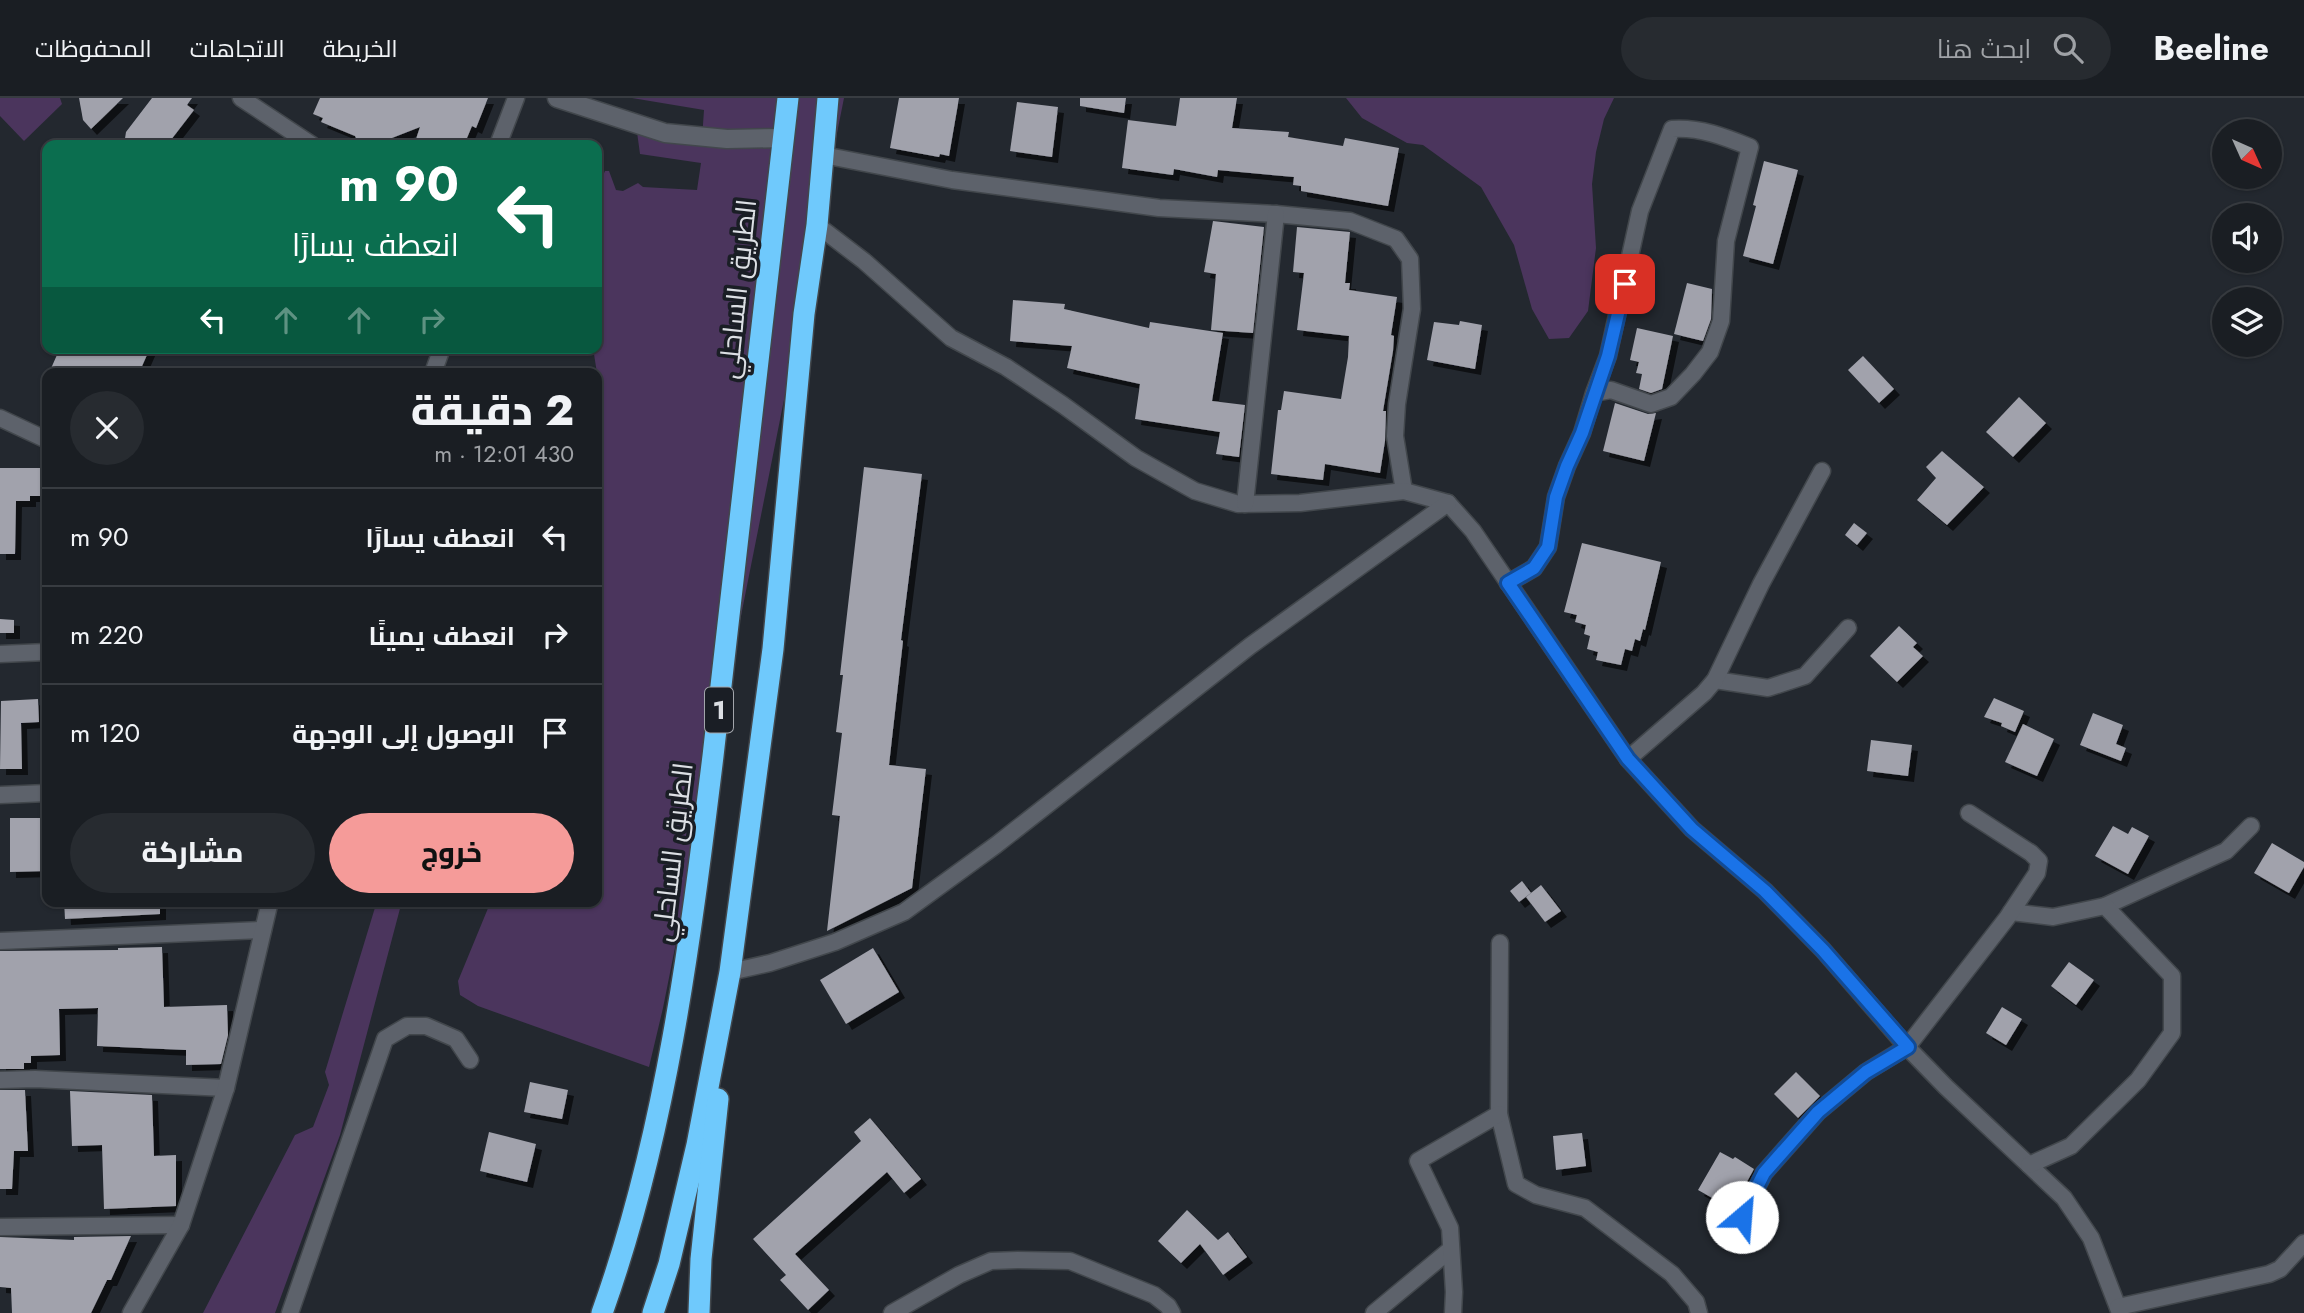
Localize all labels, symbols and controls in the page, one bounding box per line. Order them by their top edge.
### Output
search box [1621,17,2111,80]
text: Beeline [2153,25,2269,72]
icon: search [2049,29,2087,67]
text: ابحث هنا [1937,30,2031,68]
text: المحفوظات [35,31,152,66]
text: الاتجاهات [190,31,285,66]
text: الخريطة [323,31,398,66]
north arrow [2212,119,2282,189]
map controls [2212,119,2282,357]
text: 90 m [339,149,459,219]
icon: left [483,168,574,259]
street label: الطريق الساحلي [708,197,768,381]
button: sound [2212,203,2282,273]
text: انعطف يسارًا [292,222,459,268]
pin [1595,254,1655,314]
icon: arrive [1606,265,1644,303]
button: layers [2212,287,2282,357]
icon: left [194,301,232,339]
icon: ahead [267,301,305,339]
icon: ahead [340,301,378,339]
icon: right [413,301,451,339]
text: 2 دقيقة [411,380,574,441]
button: close [70,391,144,465]
text: 430 m · 12:01 [434,437,574,471]
text: 90 m [70,518,129,556]
icon: left [536,518,574,556]
text: انعطف يسارًا [365,519,515,557]
text: 220 m [70,616,143,654]
icon: right [536,616,574,654]
text: انعطف يمينًا [369,617,515,655]
road number: 1 [705,688,733,732]
text: 120 m [70,714,140,752]
icon: arrive [536,714,574,752]
text: الوصول إلى الوجهة [292,715,515,753]
street label: الطريق الساحلي [641,760,705,944]
button: مشاركة [70,813,315,893]
button: خروج [329,813,574,893]
position arrow [1705,1180,1779,1254]

